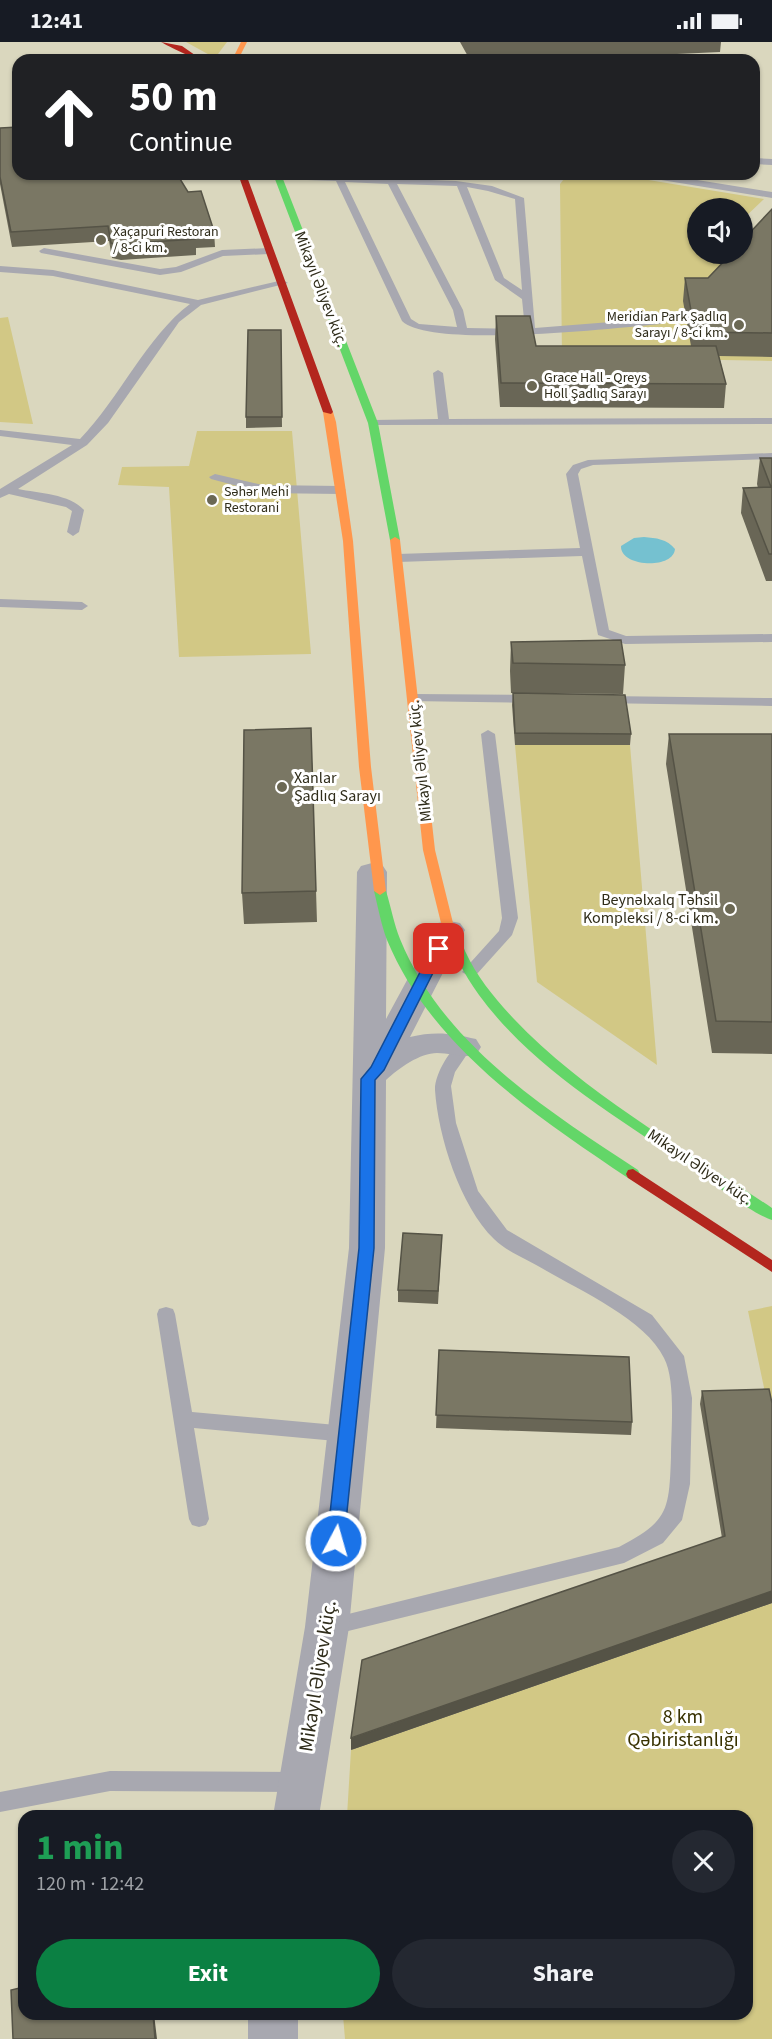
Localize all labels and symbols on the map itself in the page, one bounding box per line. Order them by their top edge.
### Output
place label: Xaçapuri Restoran / 8-ci km. [113,222,219,258]
street label: Mikayıl Əliyev küç. [289,228,353,350]
marker: Xaçapuri Restoran / 8-ci km. [94,233,108,247]
place label: Meridian Park Şadlıq Sarayı / 8-ci km. [607,307,727,343]
marker: Meridian Park Şadlıq Sarayı / 8-ci km. [732,318,746,332]
place label: Grace Hall - Qreys Holl Şadlıq Sarayı [544,368,647,404]
marker: Grace Hall - Qreys Holl Şadlıq Sarayı [525,379,539,393]
place label: Səhər Mehi Restorani [224,482,289,518]
marker: Səhər Mehi Restorani [205,493,219,507]
street label: Mikayıl Əliyev küç. [403,699,437,823]
place label: Xanlar Şadlıq Sarayı [294,767,381,807]
marker: Xanlar Şadlıq Sarayı [275,780,289,794]
place label: Beynəlxalq Təhsil Kompleksi / 8-ci km. [583,889,718,929]
marker: Beynəlxalq Təhsil Kompleksi / 8-ci km. [723,902,737,916]
pin [413,923,464,974]
street label: Mikayıl Əliyev küç. [643,1124,757,1210]
position arrow [304,1509,368,1573]
street label: Mikayıl Əliyev küç. [292,1598,344,1754]
park label: 8 km Qəbiristanlığı [627,1703,739,1754]

